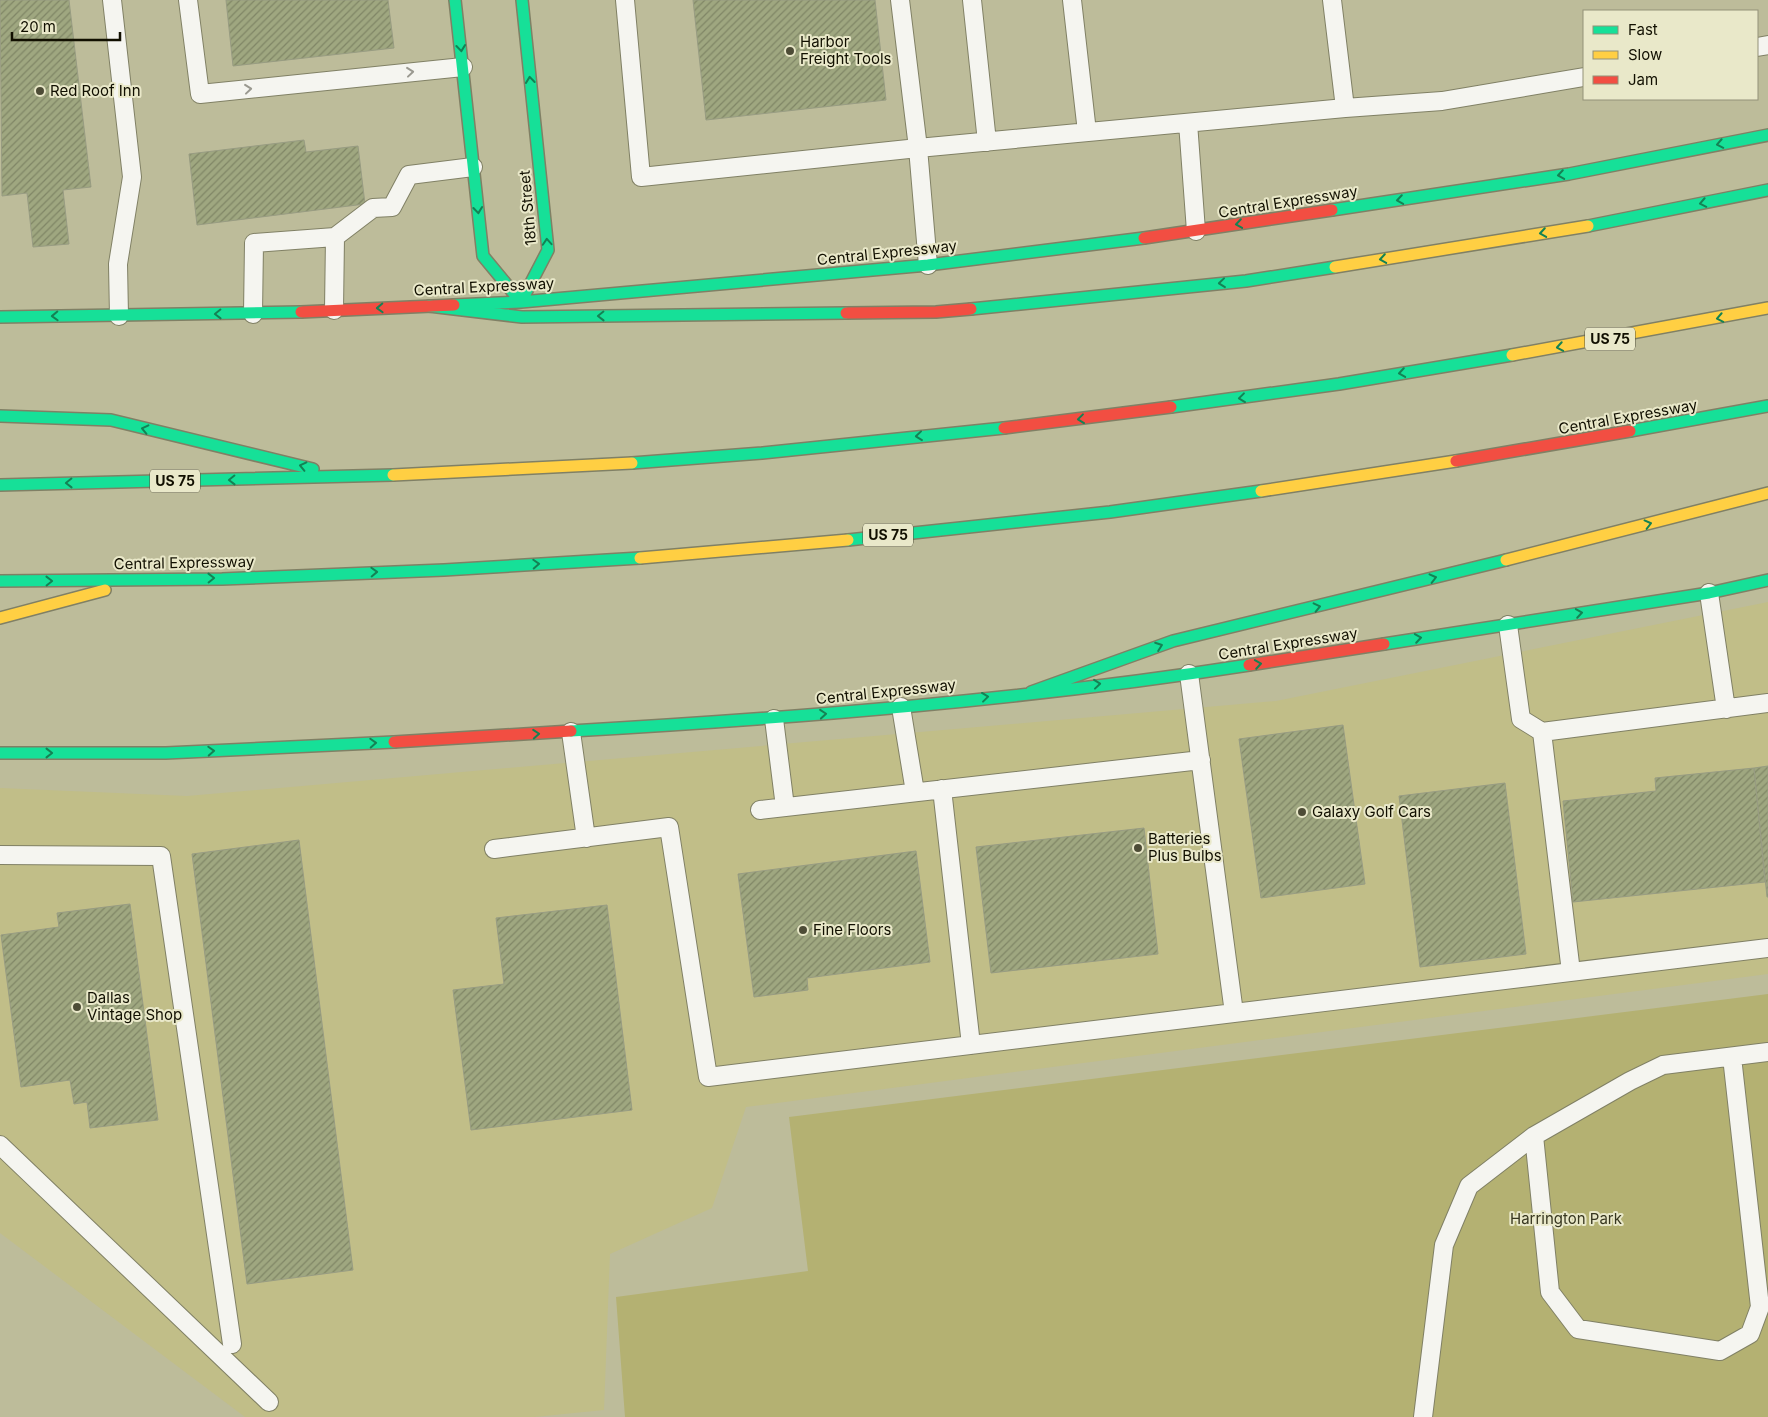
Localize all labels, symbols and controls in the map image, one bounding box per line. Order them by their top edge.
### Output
scale bar [12,10,120,42]
legend [1583,10,1758,100]
text: 20 m [20,17,56,36]
text: Fast [1628,20,1658,39]
place label: Harbor Freight Tools [800,32,892,68]
one-way arrow [455,45,466,53]
marker: Harbor Freight Tools [784,45,796,57]
text: Slow [1628,45,1662,64]
one-way arrow [406,67,414,78]
text: Jam [1628,70,1658,89]
one-way arrow [525,76,536,84]
place label: Red Roof Inn [50,81,141,100]
one-way arrow [245,84,253,95]
marker: Red Roof Inn [34,85,46,97]
one-way arrow [1716,138,1725,149]
street label: 18th Street [515,169,540,247]
one-way arrow [1556,169,1564,180]
street label: Central Expressway [1217,181,1359,222]
one-way arrow [1396,194,1404,205]
one-way arrow [1699,198,1707,208]
one-way arrow [472,206,483,214]
one-way arrow [1235,219,1244,229]
one-way arrow [1539,227,1547,238]
street label: Central Expressway [816,236,958,269]
one-way arrow [542,238,553,246]
one-way arrow [1378,253,1386,264]
street label: Central Expressway [413,273,555,300]
one-way arrow [1218,278,1226,289]
one-way arrow [376,303,384,313]
one-way arrow [213,309,221,319]
one-way arrow [51,310,59,321]
one-way arrow [596,310,604,321]
one-way arrow [1716,312,1725,322]
road number: US 75 [1585,328,1635,350]
one-way arrow [1556,342,1565,352]
one-way arrow [1398,368,1407,378]
one-way arrow [1237,392,1245,403]
street label: Central Expressway [1557,395,1699,438]
one-way arrow [1076,413,1084,424]
one-way arrow [140,424,149,435]
one-way arrow [915,430,923,441]
one-way arrow [299,461,308,472]
road number: US 75 [150,470,200,492]
one-way arrow [227,475,235,485]
one-way arrow [65,478,73,489]
one-way arrow [1643,519,1651,529]
road number: US 75 [863,524,913,546]
street label: Central Expressway [114,552,255,573]
one-way arrow [532,558,540,569]
one-way arrow [370,567,378,577]
one-way arrow [208,573,215,583]
one-way arrow [1429,573,1438,584]
one-way arrow [45,576,53,586]
one-way arrow [1312,602,1321,613]
one-way arrow [1575,609,1583,619]
street label: Central Expressway [1217,623,1359,664]
one-way arrow [1414,634,1423,644]
one-way arrow [1154,642,1163,652]
one-way arrow [1253,659,1262,669]
street label: Central Expressway [815,675,957,708]
one-way arrow [1093,679,1101,690]
one-way arrow [981,692,989,703]
one-way arrow [819,709,827,720]
one-way arrow [532,729,540,740]
one-way arrow [370,738,378,748]
one-way arrow [207,745,215,756]
one-way arrow [45,748,53,758]
place label: Galaxy Golf Cars [1312,802,1431,821]
marker: Galaxy Golf Cars [1296,806,1308,818]
place label: Batteries Plus Bulbs [1148,829,1222,865]
marker: Batteries Plus Bulbs [1132,842,1144,854]
place label: Fine Floors [813,920,891,939]
marker: Fine Floors [797,924,809,936]
place label: Dallas Vintage Shop [87,988,182,1024]
marker: Dallas Vintage Shop [71,1001,83,1013]
park label: Harrington Park [1510,1209,1623,1228]

